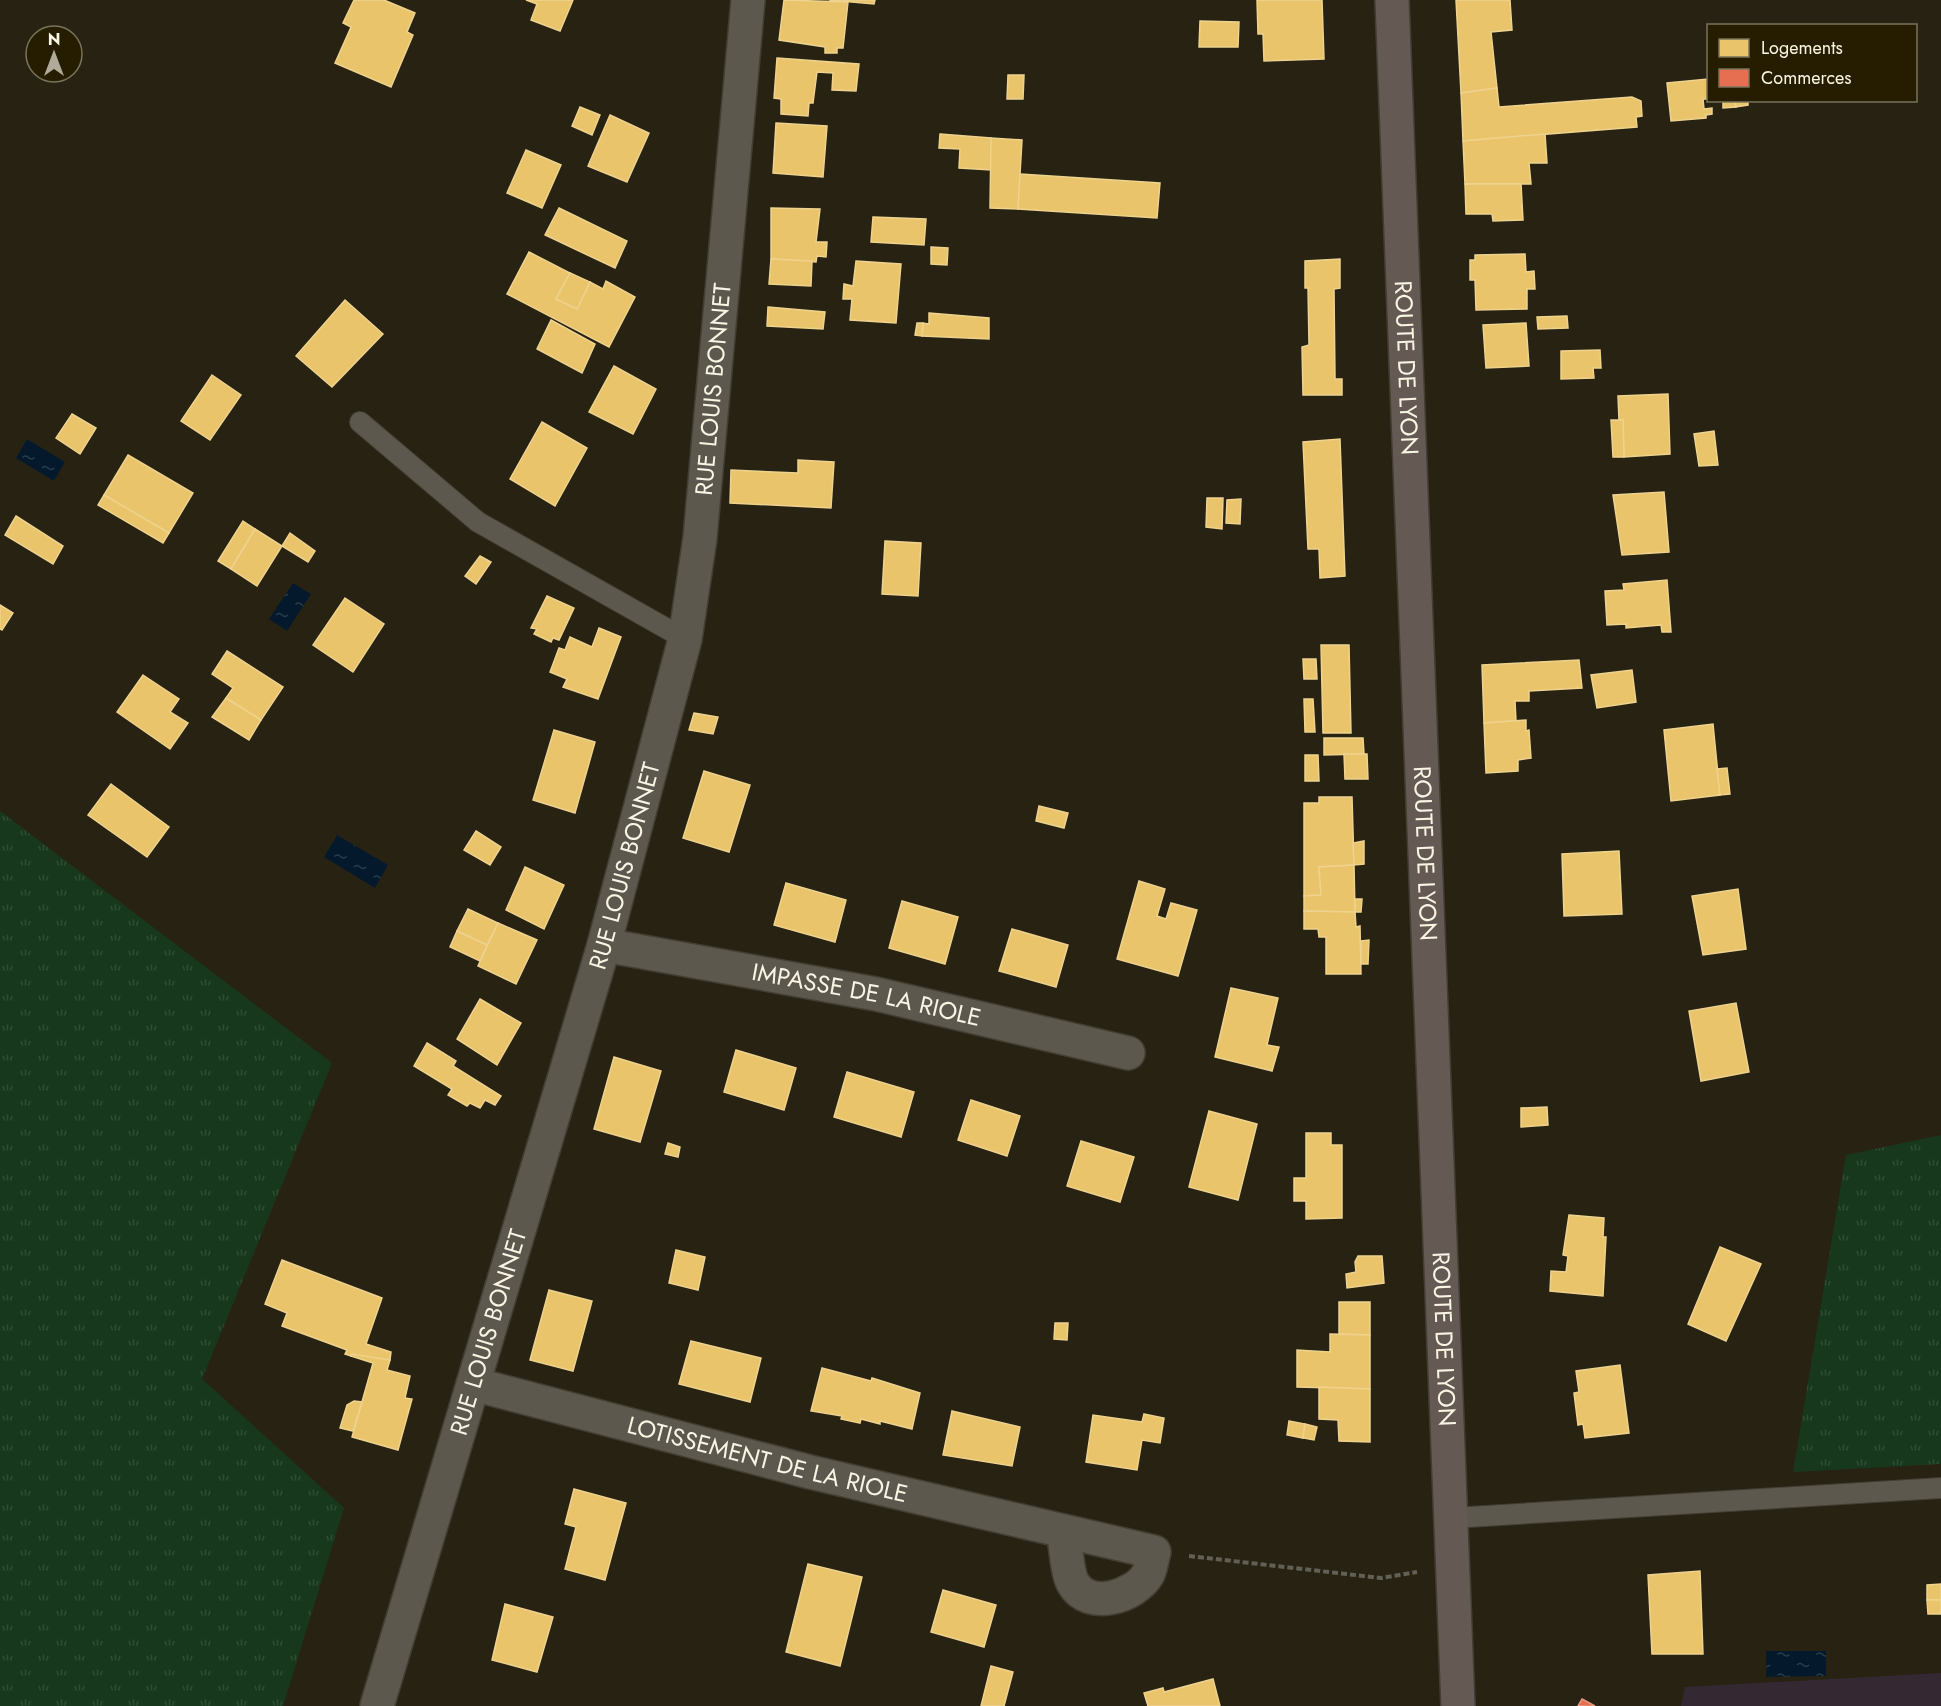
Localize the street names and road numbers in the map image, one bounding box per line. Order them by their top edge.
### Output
street label: ROUTE DE LYON [1386,280,1428,456]
street label: RUE LOUIS BONNET [686,282,740,497]
street label: RUE LOUIS BONNET [580,758,669,974]
street label: ROUTE DE LYON [1405,765,1446,941]
street label: IMPASSE DE LA RIOLE [749,954,984,1035]
street label: RUE LOUIS BONNET [441,1225,535,1439]
street label: ROUTE DE LYON [1423,1251,1465,1427]
street label: LOTISSEMENT DE LA RIOLE [623,1407,911,1511]

